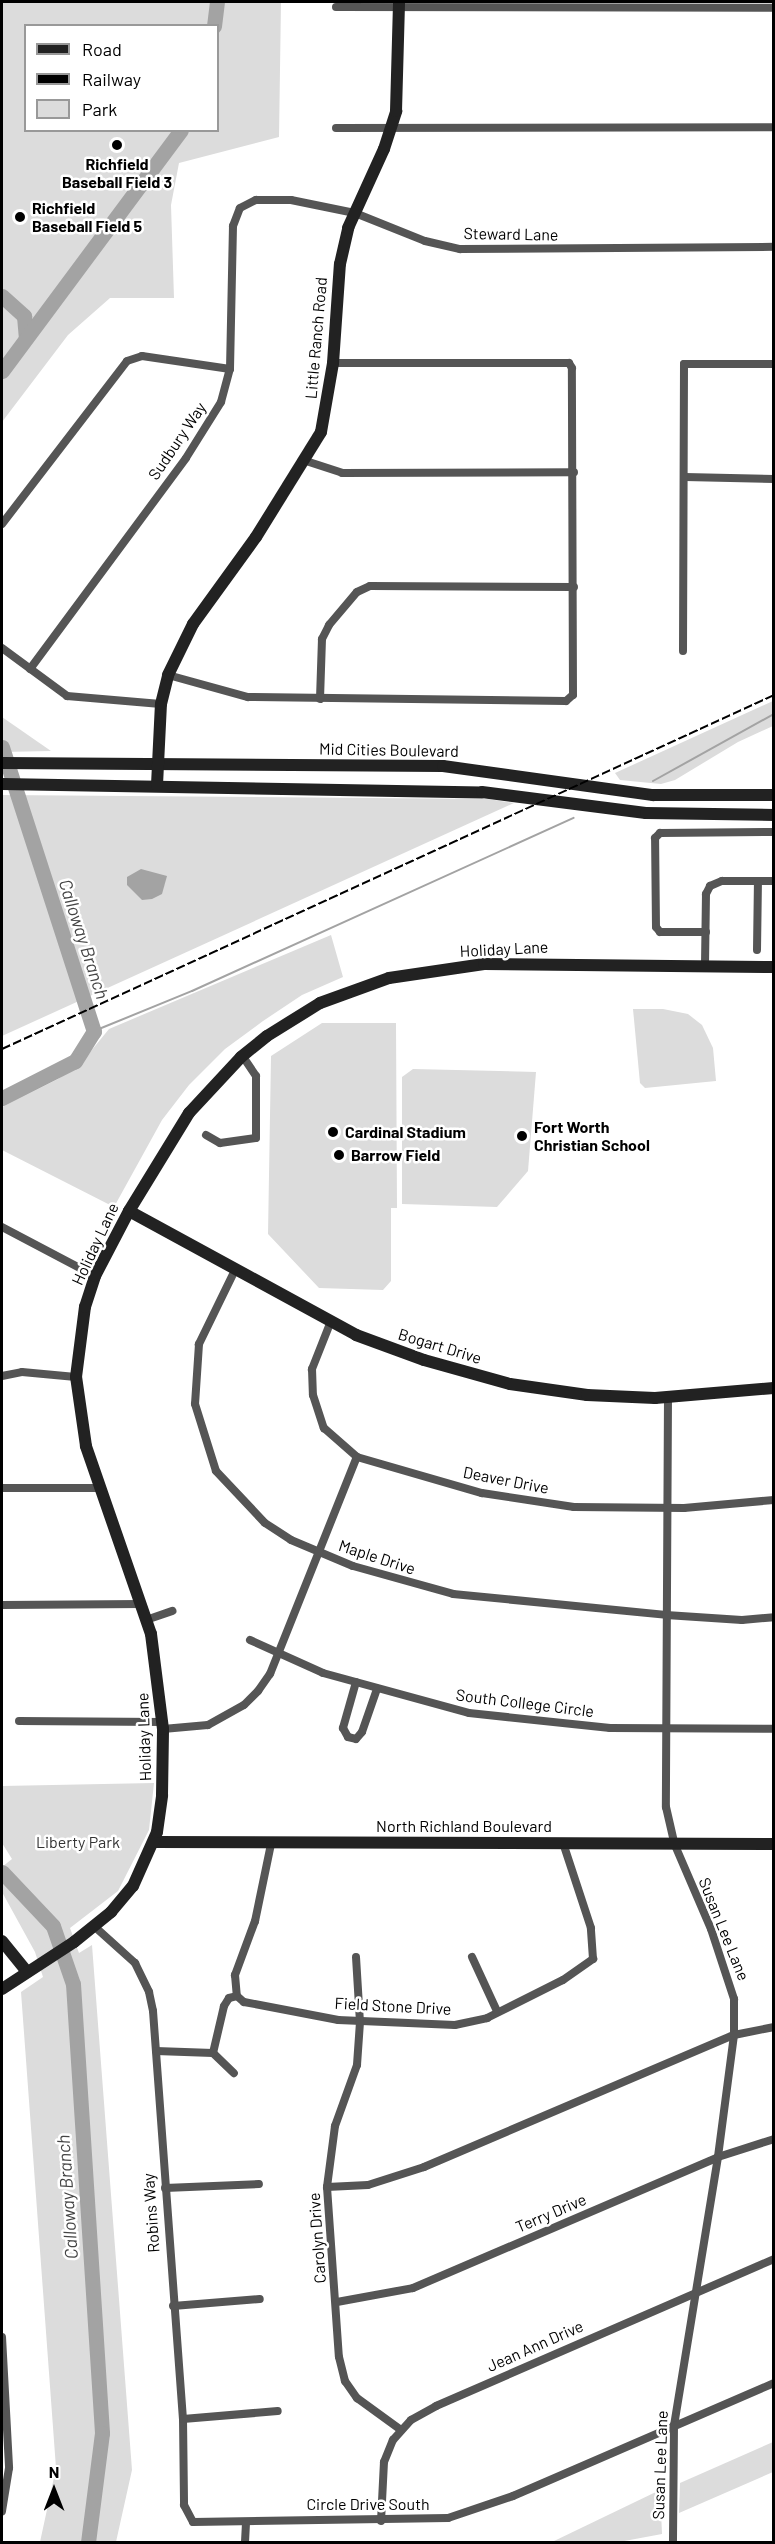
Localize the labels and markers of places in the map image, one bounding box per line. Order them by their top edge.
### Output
marker: Richfield Baseball Field 3 [110,138,124,152]
place label: Richfield Baseball Field 3 [62,154,172,192]
place label: Richfield Baseball Field 5 [32,198,142,236]
marker: Richfield Baseball Field 5 [13,210,27,224]
place label: Fort Worth Christian School [534,1117,650,1155]
place label: Cardinal Stadium [345,1122,466,1142]
marker: Cardinal Stadium [326,1125,340,1139]
marker: Fort Worth Christian School [515,1129,529,1143]
place label: Barrow Field [351,1145,440,1165]
marker: Barrow Field [332,1148,346,1162]

